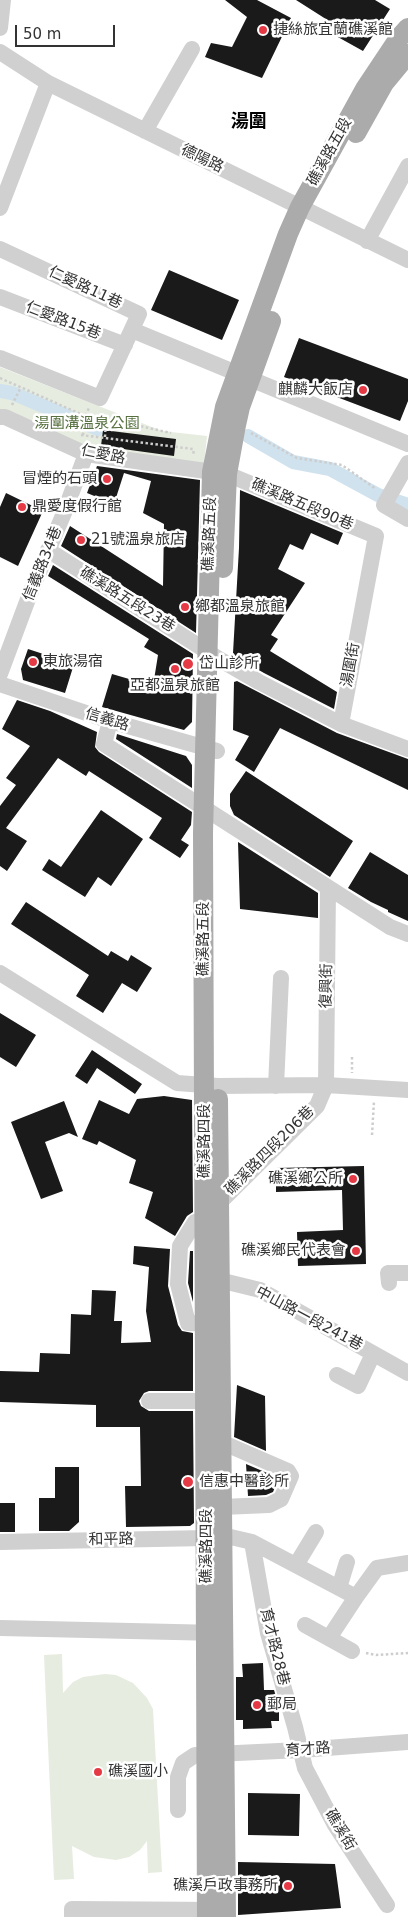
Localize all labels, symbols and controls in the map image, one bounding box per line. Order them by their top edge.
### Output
scale bar [18,15,118,47]
place label: 捷絲旅宜蘭礁溪館 [273,21,393,39]
marker: 捷絲旅宜蘭礁溪館 [257,24,269,36]
text: 50 m [23,25,61,43]
district label: 湯圍 [231,111,267,133]
street label: 礁溪路五段 [304,115,356,189]
street label: 德陽路 [178,141,226,177]
street label: 仁愛路11巷 [45,263,125,313]
street label: 仁愛路15巷 [23,298,103,344]
place label: 麒麟大飯店 [278,381,353,399]
marker: 麒麟大飯店 [357,384,369,396]
park label: 湯圍溝溫泉公園 [35,415,139,433]
street label: 仁愛路 [79,442,127,468]
place label: 冒煙的石頭 [22,470,97,488]
marker: 冒煙的石頭 [101,473,113,485]
street label: 礁溪路五段90巷 [248,475,356,535]
street label: 礁溪路五段 [200,496,220,572]
place label: 鼎愛度假行館 [32,498,122,516]
marker: 鼎愛度假行館 [16,501,28,513]
street label: 信義路34巷 [20,524,66,604]
place label: 21號溫泉旅店 [91,531,185,549]
marker: 21號溫泉旅店 [75,534,87,546]
street label: 礁溪路五段23巷 [76,563,178,637]
place label: 鄉都溫泉旅館 [195,598,285,616]
marker: 鄉都溫泉旅館 [179,601,191,613]
street label: 湯圍街 [338,641,364,689]
place label: 東旅湯宿 [43,653,103,671]
place label: 岱山診所 [199,655,259,673]
marker: 東旅湯宿 [27,656,39,668]
marker: 岱山診所 [181,657,195,671]
marker: 亞都溫泉旅館 [169,663,181,675]
place label: 亞都溫泉旅館 [130,677,220,695]
street label: 信義路 [83,705,131,735]
street label: 礁溪路五段 [195,902,213,976]
street label: 復興街 [318,963,336,1009]
street label: 礁溪路四段206巷 [222,1103,318,1199]
street label: 礁溪路四段 [196,1104,214,1178]
place label: 礁溪鄉公所 [268,1170,343,1188]
marker: 礁溪鄉公所 [347,1173,359,1185]
place label: 礁溪鄉民代表會 [241,1242,346,1260]
marker: 礁溪鄉民代表會 [350,1245,362,1257]
street label: 中山路一段241巷 [252,1283,366,1355]
place label: 信惠中醫診所 [199,1473,289,1491]
marker: 信惠中醫診所 [181,1475,195,1489]
street label: 礁溪路四段 [198,1509,216,1583]
street label: 和平路 [88,1531,134,1549]
street label: 育才路28巷 [256,1606,292,1688]
place label: 郵局 [267,1696,297,1714]
marker: 郵局 [251,1699,263,1711]
street label: 育才路 [285,1739,331,1761]
place label: 礁溪國小 [108,1763,168,1781]
marker: 礁溪國小 [92,1766,104,1778]
street label: 礁溪街 [321,1806,359,1854]
place label: 礁溪戶政事務所 [173,1877,278,1895]
marker: 礁溪戶政事務所 [282,1880,294,1892]

